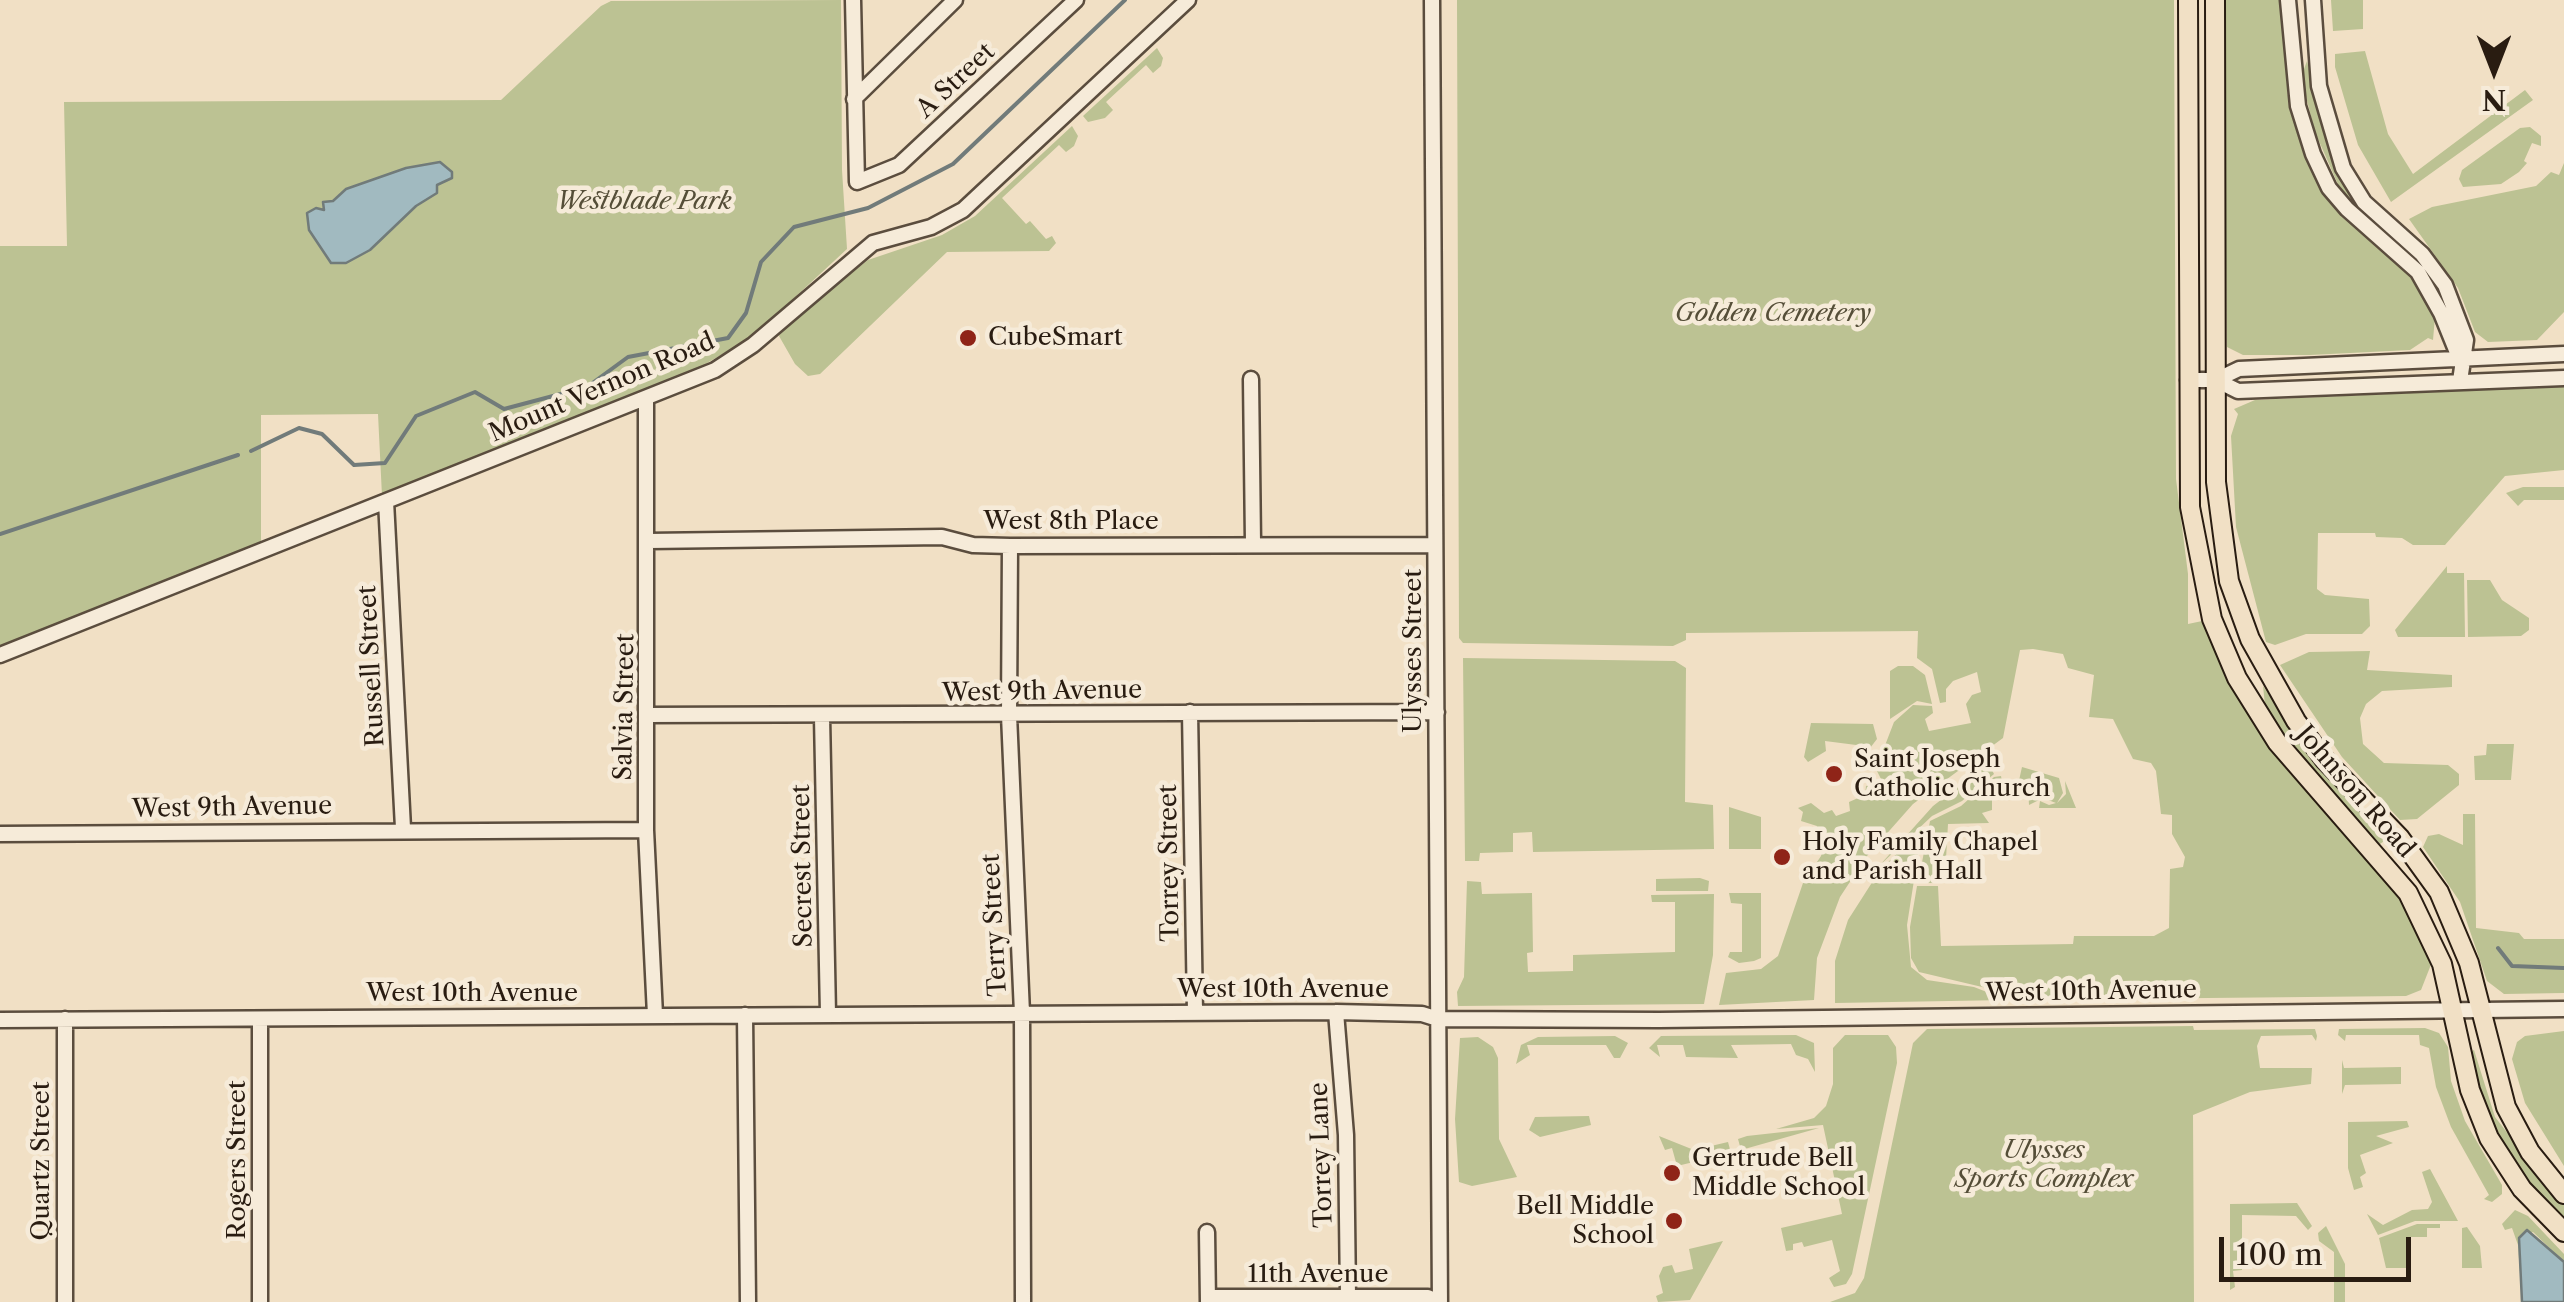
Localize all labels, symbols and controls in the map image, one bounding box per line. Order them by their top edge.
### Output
north arrow [2444,20,2544,120]
street label: A Street [911,37,1001,125]
text: N [2482,83,2506,117]
park label: Westblade Park [556,187,732,217]
park label: Golden Cemetery [1675,299,1871,329]
place label: CubeSmart [988,323,1123,353]
street label: Mount Vernon Road [485,327,719,449]
marker: CubeSmart [957,327,979,349]
street label: West 8th Place [983,507,1159,537]
street label: Ulysses Street [1399,569,1429,733]
street label: Russell Street [353,584,391,748]
street label: Salvia Street [609,633,641,781]
street label: West 9th Avenue [942,675,1142,709]
street label: Johnson Road [2289,720,2421,864]
place label: Saint Joseph Catholic Church [1854,745,2050,804]
marker: Saint Joseph Catholic Church [1823,763,1845,785]
street label: Secrest Street [787,784,819,948]
street label: Torrey Street [1154,784,1186,942]
street label: West 9th Avenue [132,791,332,825]
place label: Holy Family Chapel and Parish Hall [1802,828,2038,887]
marker: Holy Family Chapel and Parish Hall [1771,846,1793,868]
street label: Terry Street [976,853,1014,997]
street label: West 10th Avenue [1177,975,1389,1005]
street label: West 10th Avenue [1985,975,2197,1009]
street label: West 10th Avenue [366,979,578,1009]
street label: Rogers Street [223,1080,253,1240]
street label: Quartz Street [27,1081,57,1241]
street label: Torrey Lane [1304,1082,1340,1228]
park label: Ulysses Sports Complex [1955,1136,2133,1195]
place label: Gertrude Bell Middle School [1692,1144,1865,1203]
marker: Gertrude Bell Middle School [1661,1162,1683,1184]
place label: Bell Middle School [1516,1192,1654,1251]
marker: Bell Middle School [1663,1210,1685,1232]
scale bar [2224,1217,2416,1279]
text: 100 m [2236,1236,2323,1273]
street label: 11th Avenue [1247,1260,1389,1290]

